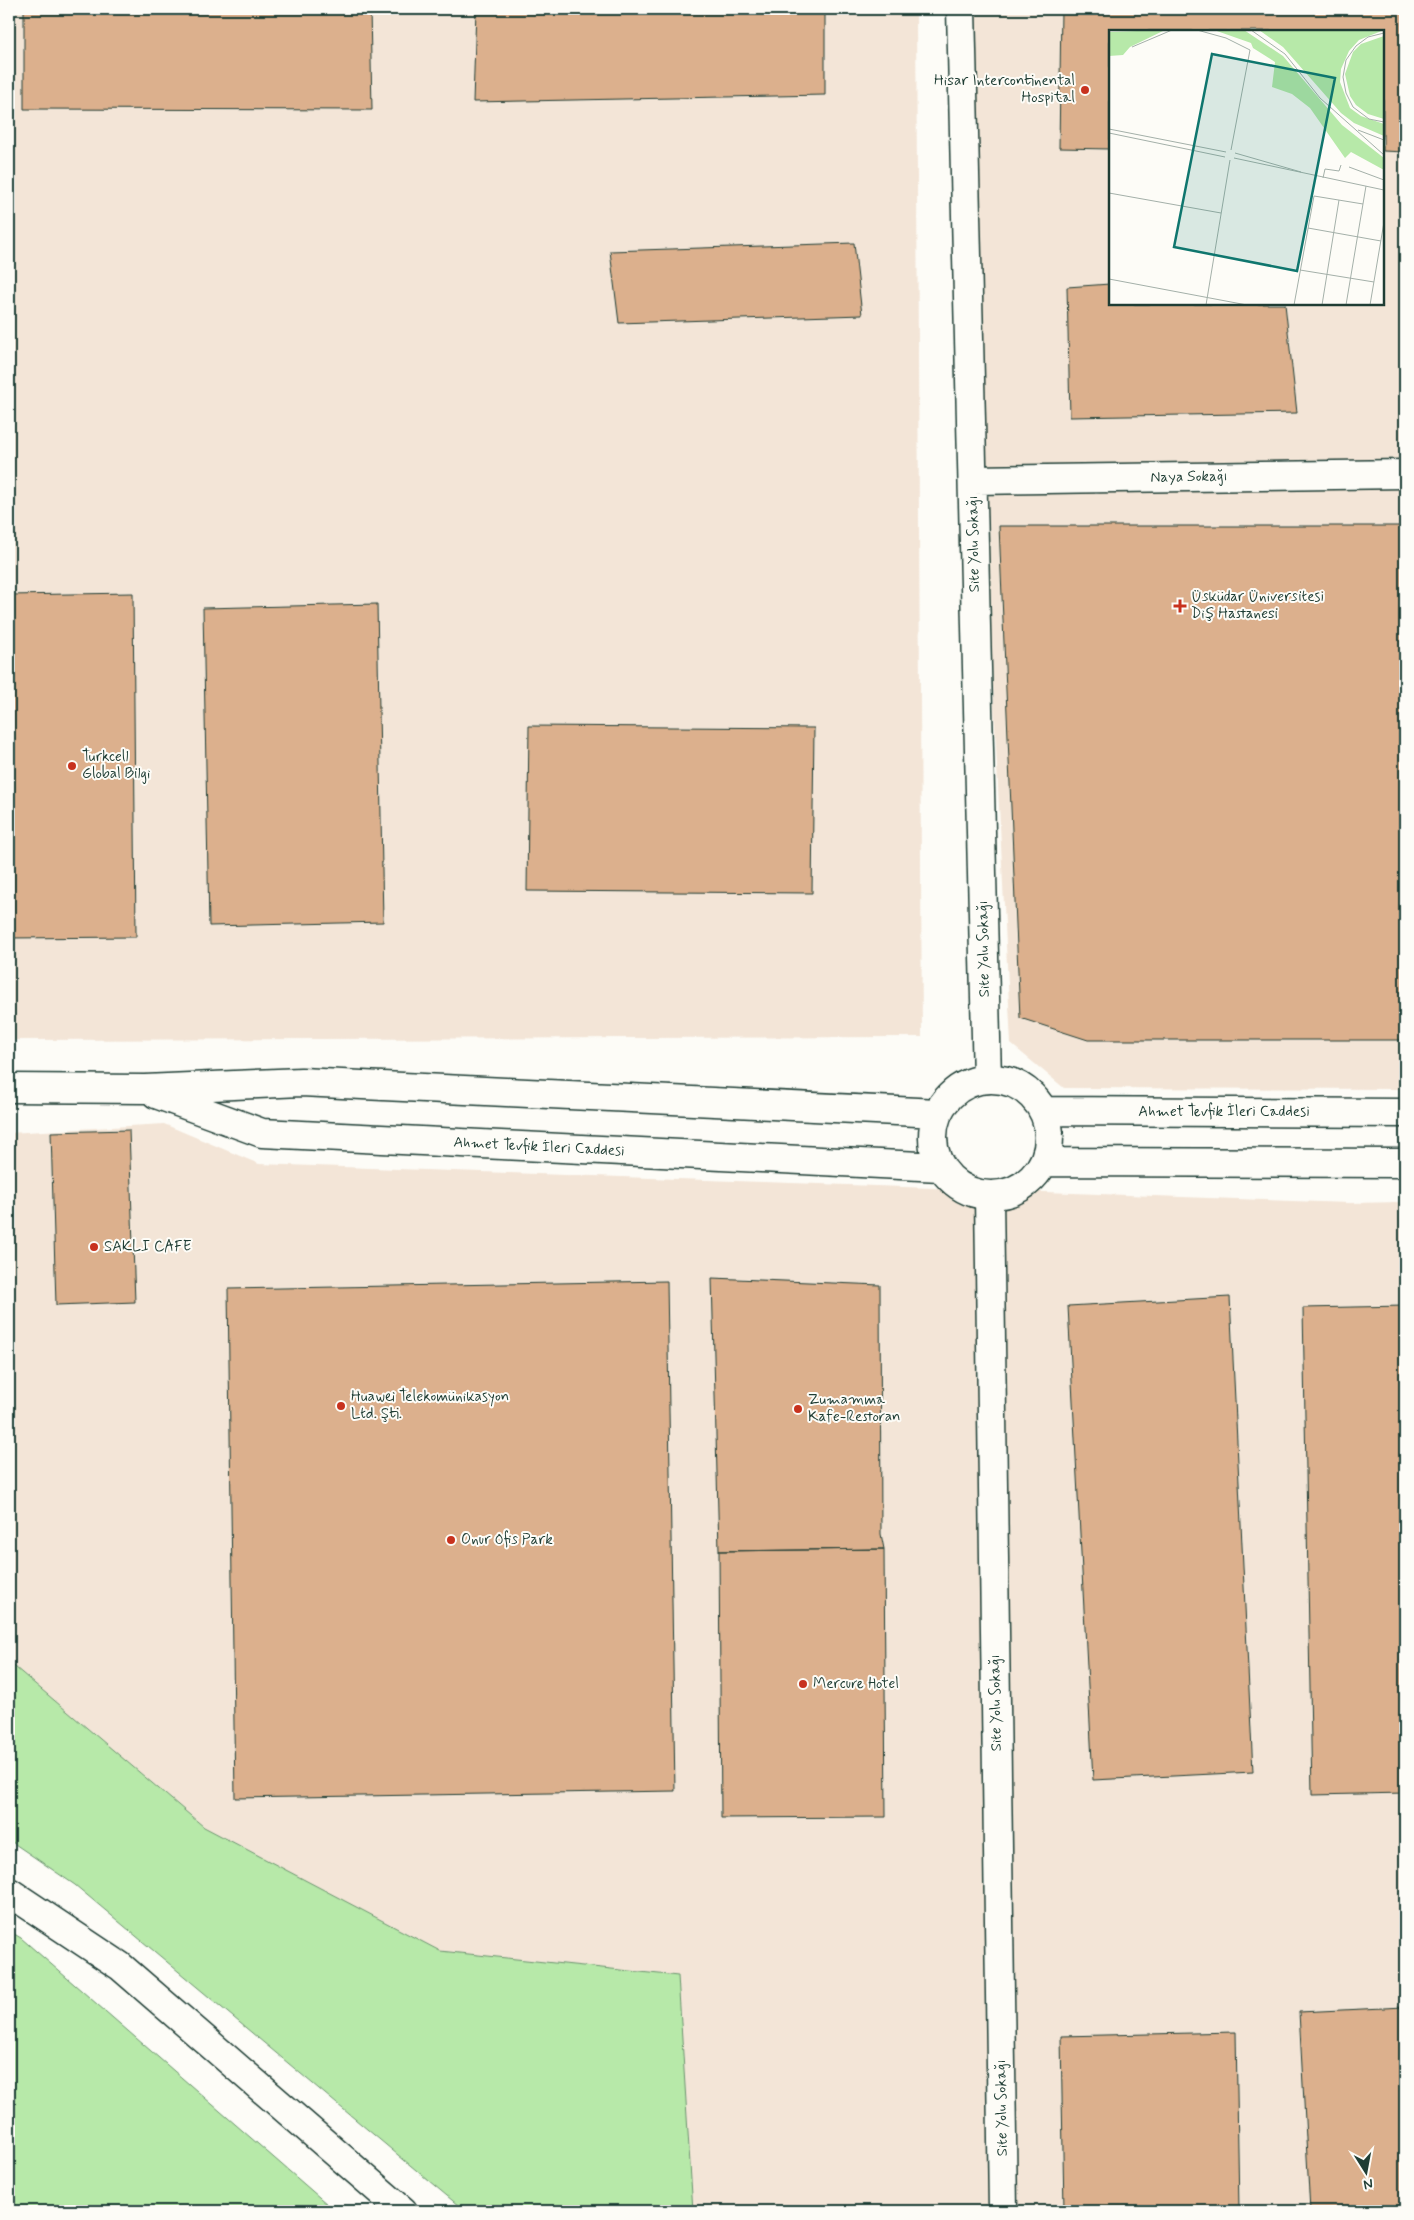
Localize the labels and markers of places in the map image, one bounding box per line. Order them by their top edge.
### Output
place label: Hisar Intercontinental Hospital [934,71,1075,108]
marker: Hisar Intercontinental Hospital [1079,84,1091,96]
place label: Üsküdar Üniversitesi Diş Hastanesi [1191,587,1324,624]
marker: Üsküdar Üniversitesi Diş Hastanesi [1173,599,1187,613]
place label: Turkcell Global Bilgi [82,747,150,784]
marker: Turkcell Global Bilgi [66,760,78,772]
place label: SAKLI CAFE [104,1237,192,1257]
marker: SAKLI CAFE [88,1241,100,1253]
place label: Huawei Telekomünikasyon Ltd. Şti. [351,1387,509,1424]
place label: Zumamma Kafe-Restoran [808,1390,900,1427]
marker: Huawei Telekomünikasyon Ltd. Şti. [335,1400,347,1412]
marker: Zumamma Kafe-Restoran [792,1403,804,1415]
place label: Onur Ofis Park [461,1530,553,1550]
marker: Onur Ofis Park [445,1534,457,1546]
place label: Mercure Hotel [813,1674,899,1694]
marker: Mercure Hotel [797,1678,809,1690]

